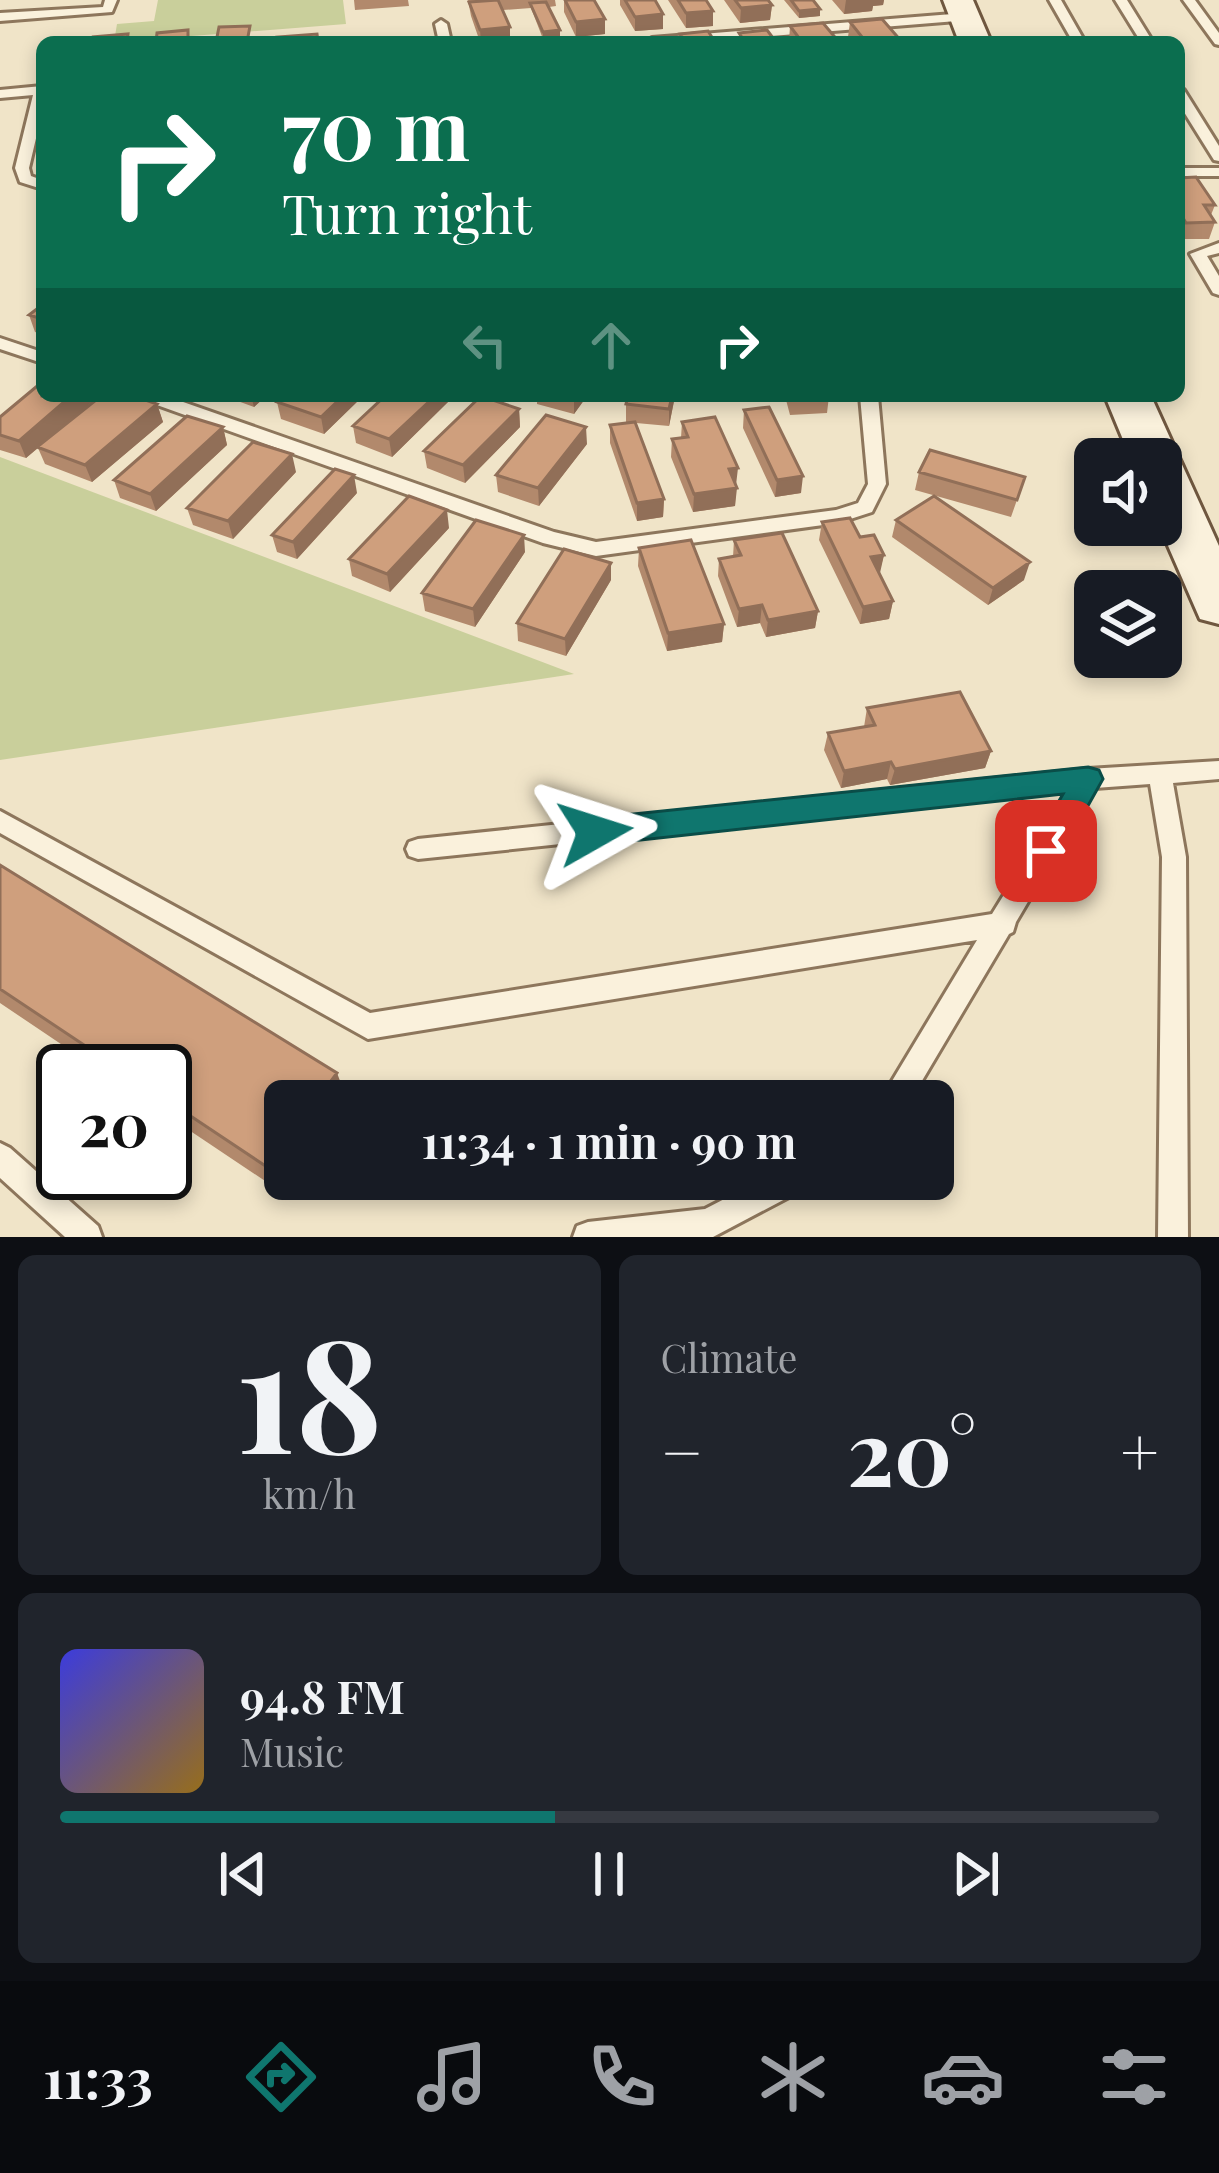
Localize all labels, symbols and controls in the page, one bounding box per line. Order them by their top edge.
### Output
text: 70 m [282,70,470,182]
icon: right [84,84,240,240]
text: Turn right [282,177,532,249]
icon: left [452,312,518,378]
icon: ahead [578,312,644,378]
icon: right [704,312,770,378]
map controls [1074,438,1182,678]
button: sound [1074,438,1182,546]
button: layers [1074,570,1182,678]
position arrow [532,769,658,895]
pin [995,800,1097,902]
icon: arrive [1013,818,1079,884]
speed limit sign: 20 [36,1044,192,1200]
text: 11:34 · 1 min · 90 m [421,1110,797,1170]
text: 18 [236,1285,383,1493]
text: Climate [661,1331,798,1383]
text: 20° [847,1390,977,1510]
text: − [661,1406,703,1494]
text: + [1120,1406,1159,1494]
text: km/h [262,1467,356,1519]
text: 94.8 FM [240,1665,405,1725]
text: Music [240,1725,344,1777]
icon: previous [210,1841,276,1907]
icon: pause [576,1841,642,1907]
icon: next [943,1841,1009,1907]
icon: directions [239,2035,323,2119]
icon: music [410,2035,494,2119]
icon: phone [580,2035,664,2119]
icon: climate [751,2035,835,2119]
icon: car [921,2035,1005,2119]
icon: filters [1092,2035,1176,2119]
text: 11:33 [43,2041,153,2113]

